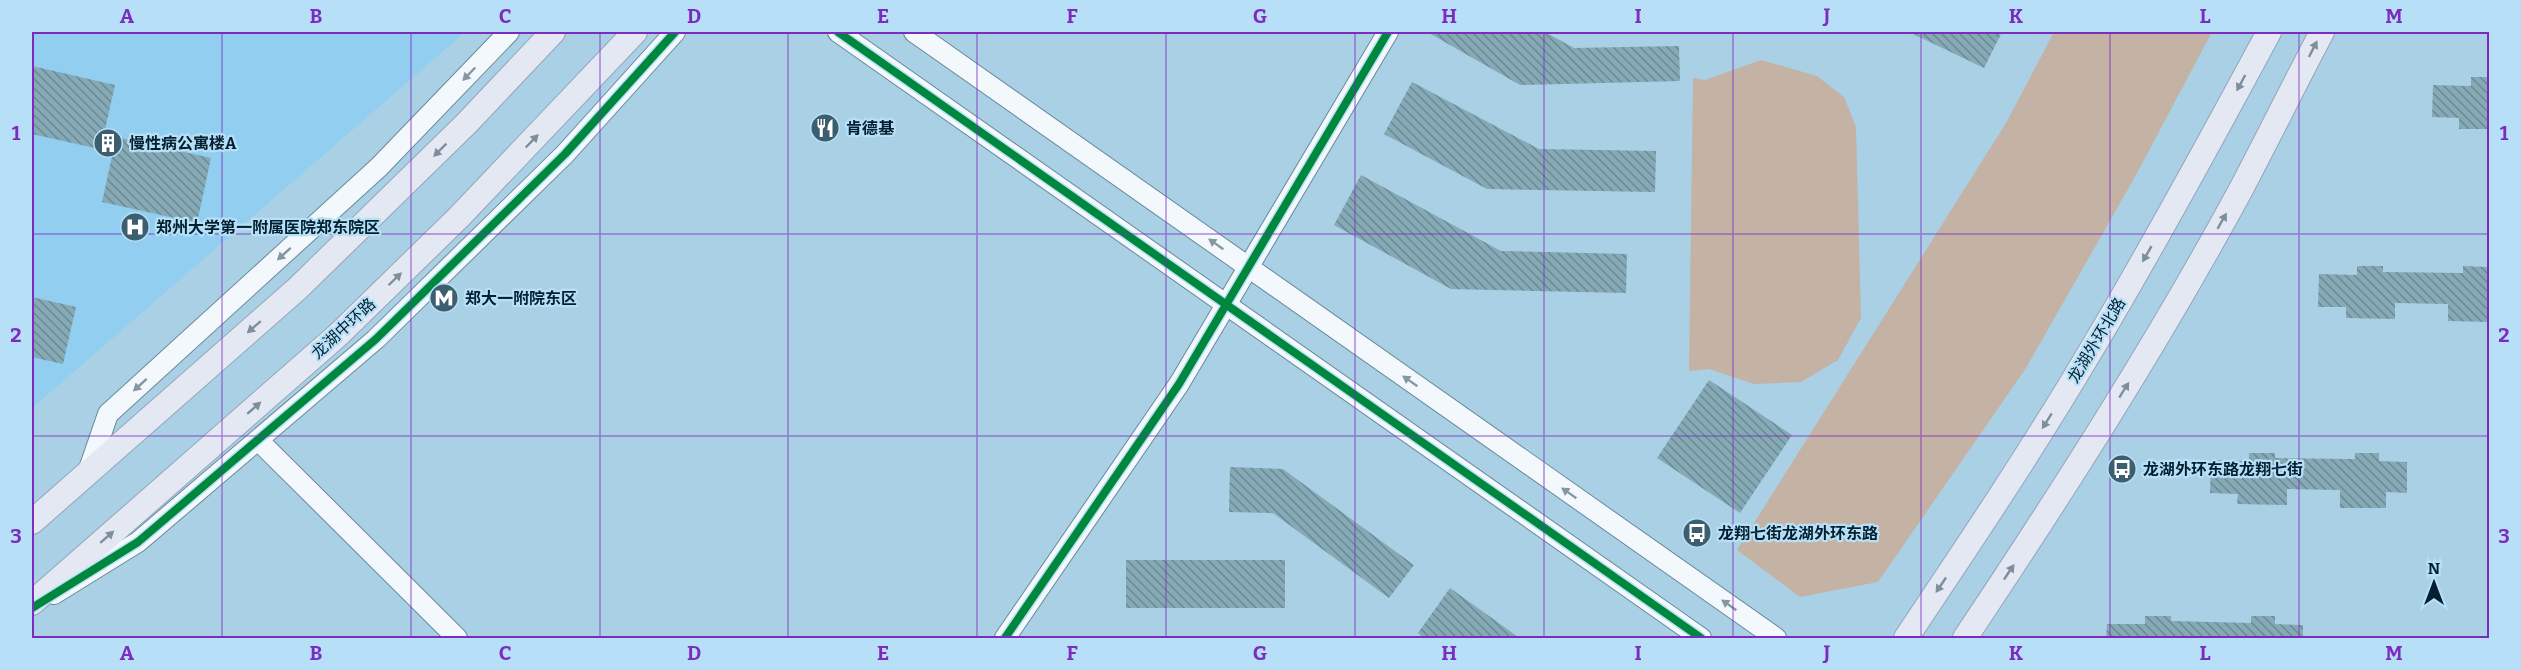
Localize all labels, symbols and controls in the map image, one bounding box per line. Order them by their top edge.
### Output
text: A [120,4,135,28]
text: B [310,4,323,28]
text: C [499,4,511,28]
text: D [687,4,701,28]
text: E [877,4,889,28]
text: F [1066,4,1078,28]
text: G [1253,4,1267,28]
text: H [1441,4,1457,28]
text: I [1634,4,1642,28]
text: J [1823,4,1831,28]
text: K [2009,4,2024,28]
text: L [2199,4,2211,28]
text: M [2385,4,2403,28]
one-way arrow [2308,40,2318,57]
one-way arrow [462,66,476,81]
one-way arrow [2236,75,2246,92]
restaurant icon: 肯德基 [809,112,841,144]
place label: 肯德基 [846,119,895,138]
text: 1 [12,121,21,145]
text: 1 [2500,121,2509,145]
building icon: 慢性病公寓楼A [92,127,124,159]
place label: 慢性病公寓楼A [129,134,237,153]
one-way arrow [525,134,539,148]
one-way arrow [434,142,448,156]
hospital icon: 郑州大学第一附属医院郑东院区 [119,211,151,243]
one-way arrow [2217,213,2228,229]
place label: 郑州大学第一附属医院郑东院区 [156,218,380,237]
one-way arrow [1208,238,1224,250]
one-way arrow [2142,246,2152,263]
one-way arrow [277,247,292,260]
one-way arrow [387,273,401,287]
metro station icon: 郑大一附院东区 [428,282,460,314]
place label: 郑大一附院东区 [465,289,577,308]
street label: 龙湖中环路 [308,294,379,363]
street label: 龙湖外环北路 [2064,294,2129,386]
one-way arrow [246,320,261,334]
text: 2 [10,323,22,347]
text: 2 [2498,323,2510,347]
one-way arrow [1402,375,1417,387]
one-way arrow [133,378,148,391]
one-way arrow [2119,382,2130,398]
one-way arrow [246,402,261,415]
one-way arrow [2042,413,2053,429]
bus stop icon: 龙湖外环东路龙翔七街 [2106,453,2138,485]
place label: 龙湖外环东路龙翔七街 [2143,460,2303,479]
one-way arrow [1561,488,1577,499]
bus stop icon: 龙翔七街龙湖外环东路 [1681,517,1713,549]
text: 3 [10,524,22,548]
place label: 龙翔七街龙湖外环东路 [1718,524,1878,543]
text: 3 [2498,524,2510,548]
one-way arrow [99,531,114,544]
north arrow [2404,553,2464,613]
text: N [2428,559,2440,578]
one-way arrow [2003,565,2015,581]
one-way arrow [1936,577,1947,593]
one-way arrow [1721,599,1737,611]
text: A [120,641,135,665]
text: B [310,641,323,665]
text: C [499,641,511,665]
text: D [687,641,701,665]
text: E [877,641,889,665]
text: F [1066,641,1078,665]
text: G [1253,641,1267,665]
text: H [1441,641,1457,665]
text: I [1634,641,1642,665]
text: J [1823,641,1831,665]
text: K [2009,641,2024,665]
text: L [2199,641,2211,665]
text: M [2385,641,2403,665]

